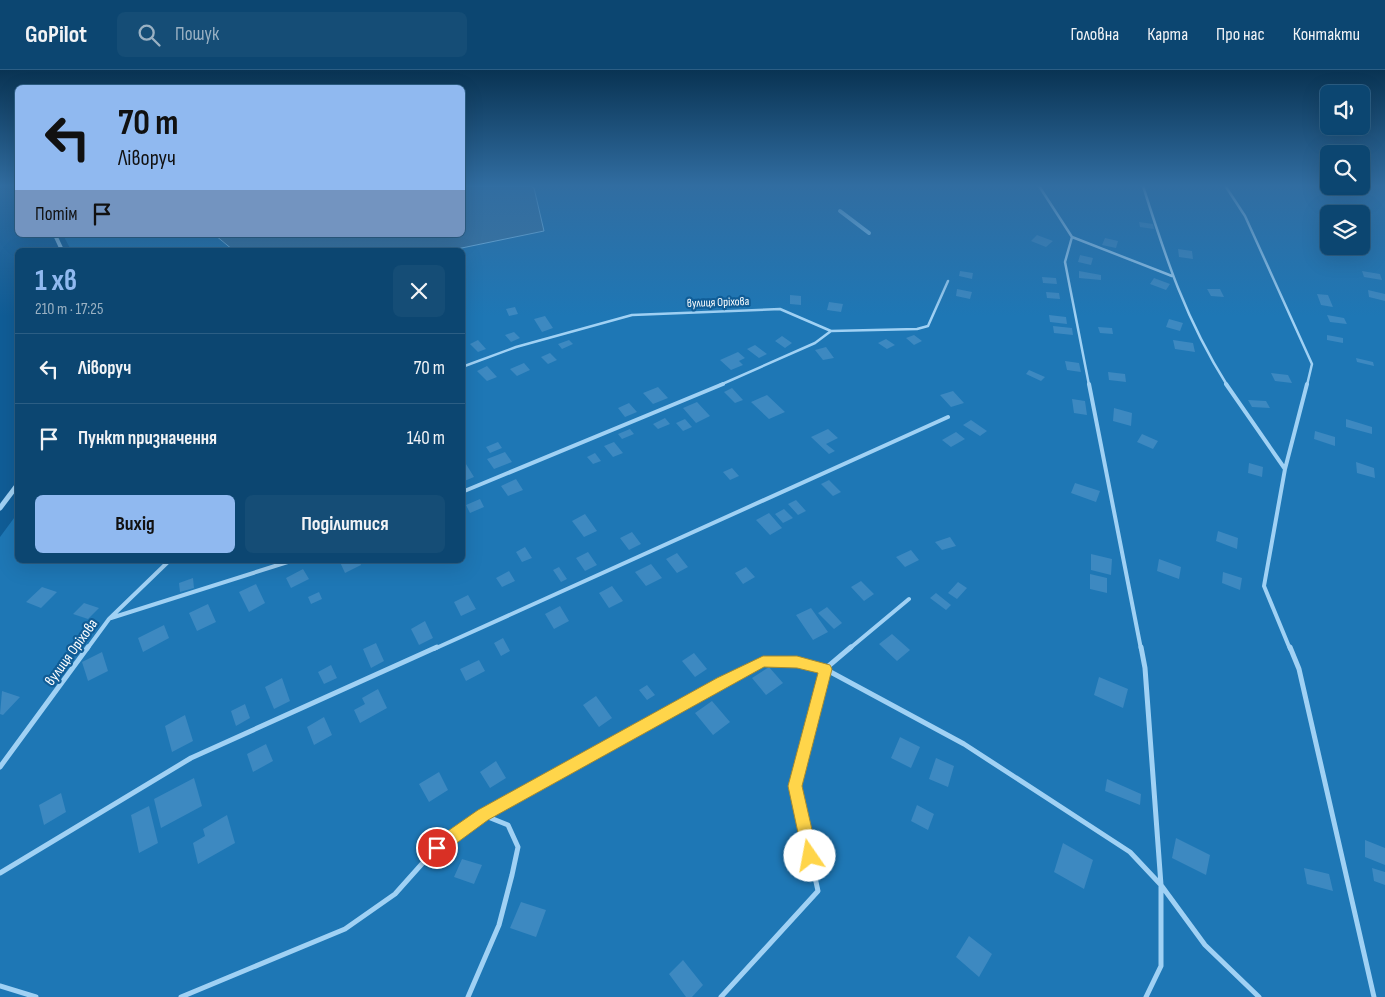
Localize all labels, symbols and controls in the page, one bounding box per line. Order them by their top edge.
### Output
search box [117,12,467,57]
text: GoPilot [25,20,87,49]
icon: search [135,21,163,49]
text: Пошук [175,23,219,46]
text: Головна [1071,24,1119,45]
text: Карта [1147,24,1188,45]
text: Про нас [1216,24,1265,45]
text: Контакти [1293,24,1360,45]
map controls [1320,85,1370,255]
button: sound [1320,85,1370,135]
text: 70 m [118,102,178,145]
icon: left [35,105,100,170]
text: Ліворуч [118,145,176,172]
button: search [1320,145,1370,195]
icon: arrive [88,200,116,228]
text: Потім [35,203,78,226]
button: layers [1320,205,1370,255]
text: 1 хв [35,263,77,299]
button: close [393,265,445,317]
street label: вулиця Оріхова [687,294,750,311]
text: 210 m · 17:25 [35,300,103,319]
icon: left [35,355,63,383]
text: Ліворуч [78,357,131,380]
text: 70 m [414,357,445,380]
icon: arrive [35,425,63,453]
text: Пункт призначення [78,427,217,450]
text: 140 m [407,427,445,450]
button: Вихід [35,495,235,553]
button: Поділитися [245,495,445,553]
street label: вулиця Оріхова [41,615,102,689]
pin [416,827,458,869]
position arrow [783,829,835,881]
icon: arrive [423,834,451,862]

